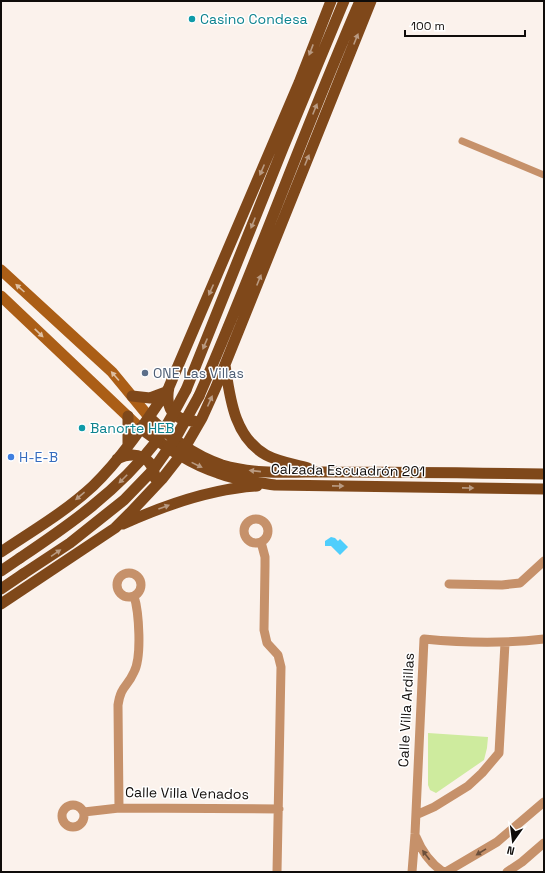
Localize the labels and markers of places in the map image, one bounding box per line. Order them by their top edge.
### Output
place label: Casino Condesa [200,10,308,28]
marker: Casino Condesa [187,14,197,24]
place label: ONE Las Villas [153,364,244,382]
marker: ONE Las Villas [140,368,150,378]
place label: Banorte HEB [90,419,174,437]
marker: Banorte HEB [77,423,87,433]
place label: H-E-B [19,448,58,466]
marker: H-E-B [6,452,16,462]

